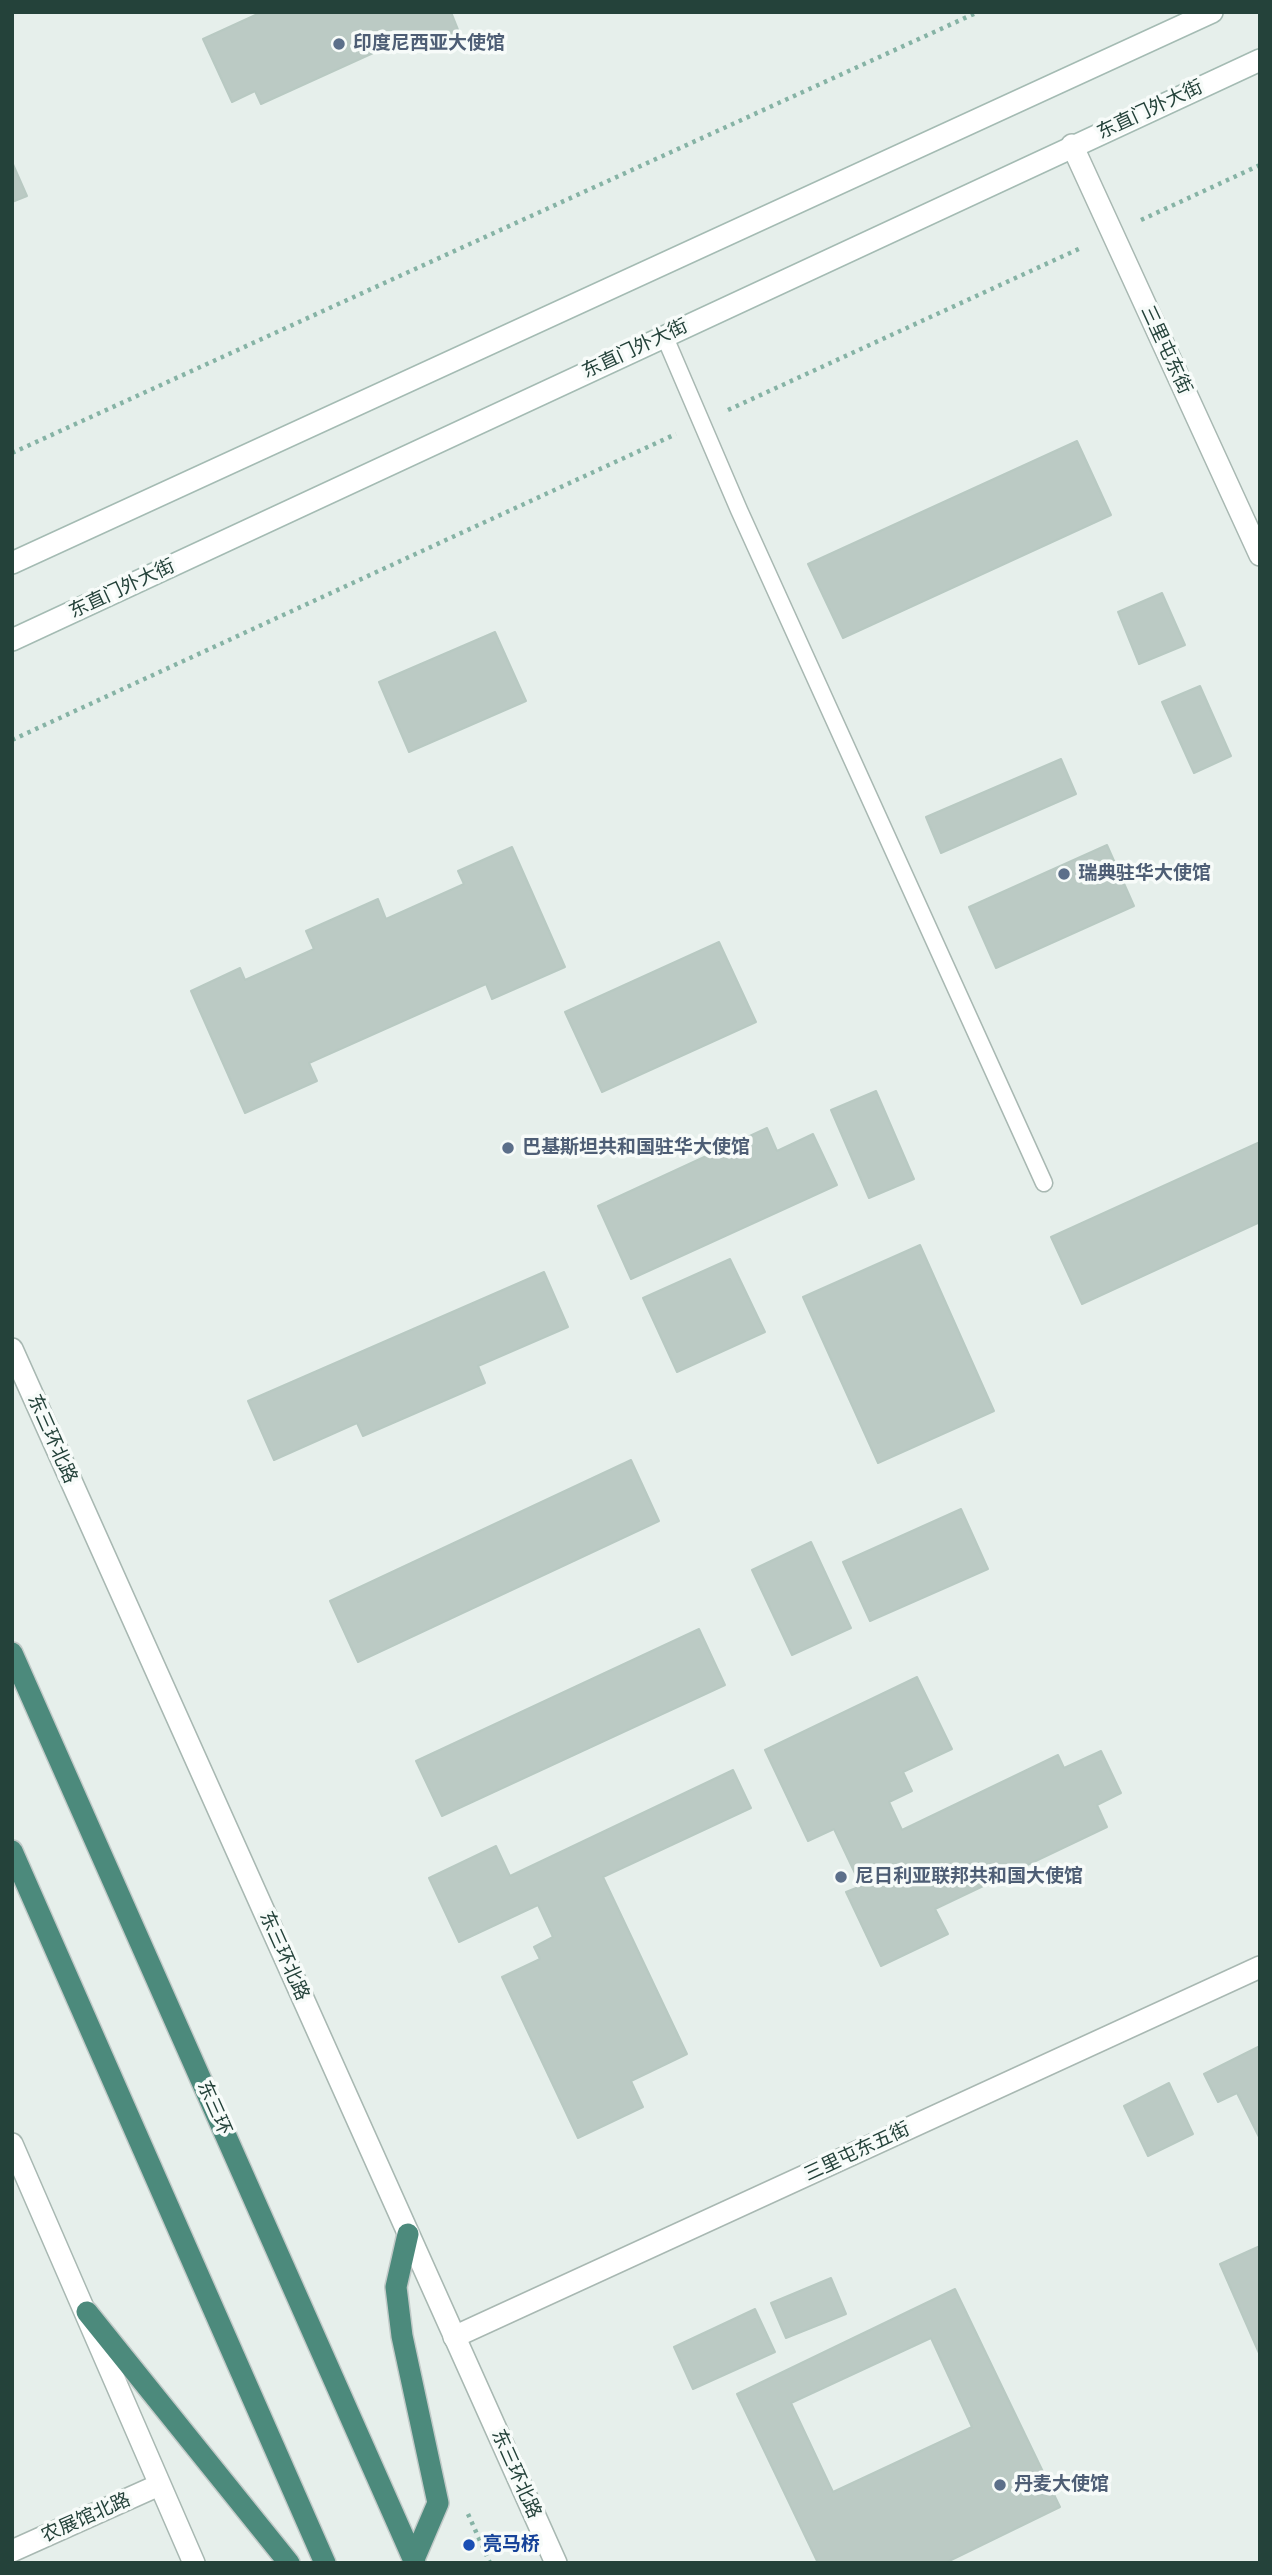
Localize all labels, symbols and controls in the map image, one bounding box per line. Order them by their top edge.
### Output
place label: 印度尼西亚大使馆 [353,33,505,55]
marker: 印度尼西亚大使馆 [331,36,347,52]
street label: 东直门外大街 [1094,76,1206,144]
street label: 三里屯东街 [1136,302,1196,398]
street label: 东直门外大街 [579,315,691,383]
street label: 东直门外大街 [66,555,178,623]
place label: 瑞典驻华大使馆 [1078,863,1211,885]
marker: 瑞典驻华大使馆 [1056,866,1072,882]
place label: 巴基斯坦共和国驻华大使馆 [522,1137,750,1159]
marker: 巴基斯坦共和国驻华大使馆 [500,1140,516,1156]
street label: 东三环北路 [22,1391,82,1487]
place label: 尼日利亚联邦共和国大使馆 [855,1866,1083,1888]
marker: 尼日利亚联邦共和国大使馆 [833,1869,849,1885]
street label: 东三环北路 [254,1908,314,2004]
street label: 东三环 [192,2077,236,2139]
street label: 三里屯东五街 [801,2118,913,2186]
street label: 东三环北路 [486,2426,546,2522]
place label: 丹麦大使馆 [1014,2474,1109,2496]
marker: 丹麦大使馆 [992,2477,1008,2493]
street label: 农展馆北路 [38,2488,134,2548]
place label: 亮马桥 [483,2534,540,2556]
marker: 亮马桥 [461,2537,477,2553]

